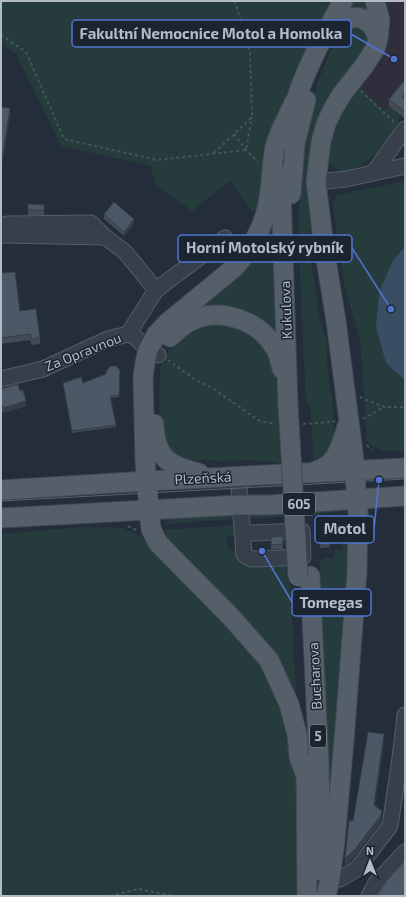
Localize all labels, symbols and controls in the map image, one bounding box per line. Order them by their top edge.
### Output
callout: Fakultní Nemocnice Motol a Homolka [72,20,351,47]
text: Fakultní Nemocnice Motol a Homolka [80,24,342,42]
callout: Horní Motolský rybník [178,235,352,262]
text: Horní Motolský rybník [186,238,345,257]
street label: Kukulova [276,281,295,339]
street label: Za Opravnou [42,328,124,375]
street label: Plzeňská [174,468,232,487]
road number: 605 [283,493,315,515]
callout: Motol [315,516,374,543]
text: Motol [324,519,366,537]
callout: Tomegas [292,589,371,616]
text: Tomegas [299,593,363,611]
street label: Bucharova [304,642,325,710]
road number: 5 [310,725,326,747]
north arrow [350,841,390,881]
text: N [366,844,374,857]

